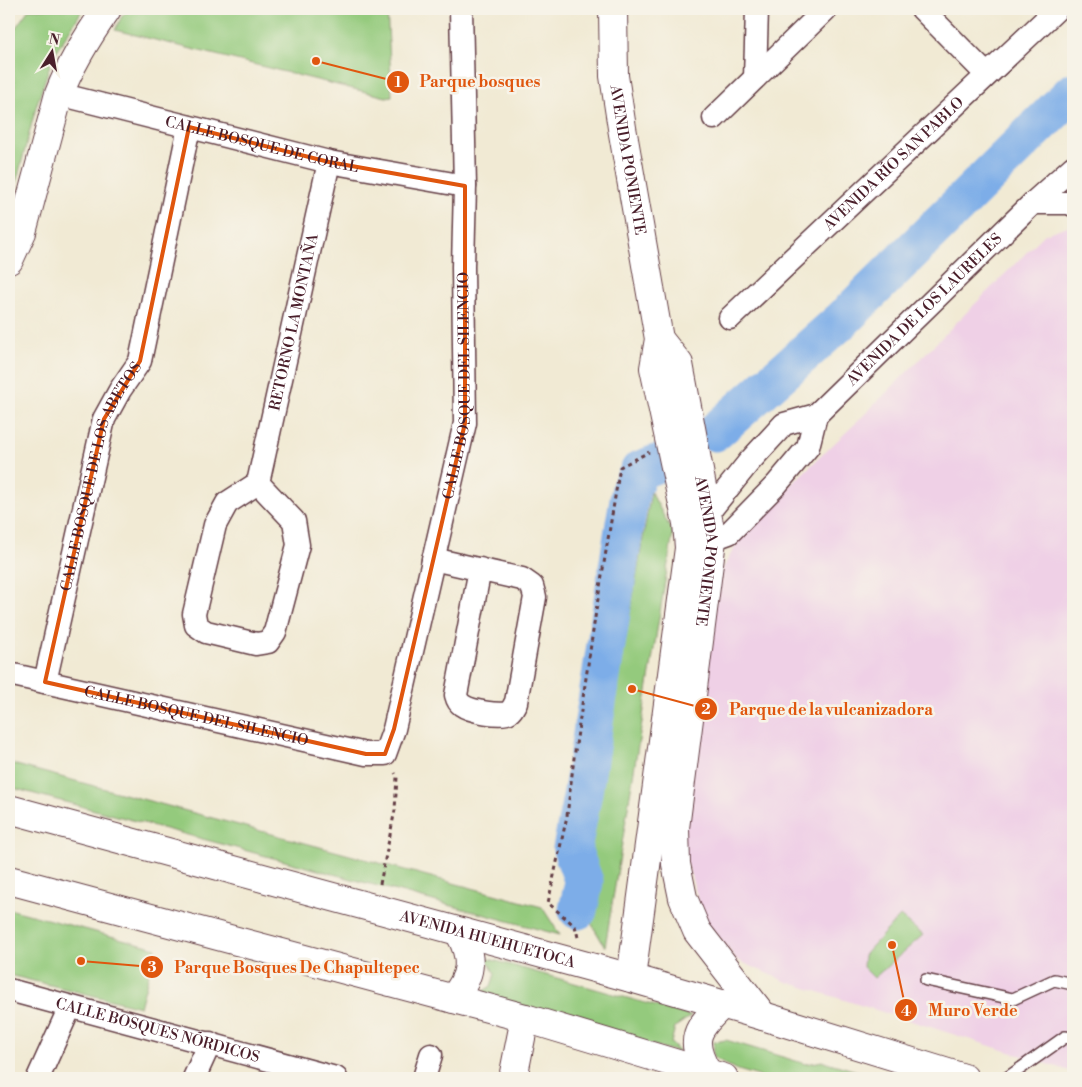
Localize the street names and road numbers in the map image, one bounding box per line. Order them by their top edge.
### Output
street label: AVENIDA PONIENTE [606,82,650,236]
street label: AVENIDA RÍO SAN PABLO [819,93,968,235]
street label: CALLE BOSQUE DE CORAL [163,112,360,177]
street label: AVENIDA DE LOS LAURELES [842,229,1006,390]
street label: RETORNO LA MONTAÑA [265,231,323,412]
street label: CALLE BOSQUE DEL SILENCIO [438,272,475,501]
street label: CALLE BOSQUE DE LOS ABETOS [56,358,146,593]
street label: AVENIDA PONIENTE [690,473,722,627]
street label: CALLE BOSQUE DEL SILENCIO [82,682,311,750]
street label: AVENIDA HUEHUETOCA [397,906,578,972]
street label: CALLE BOSQUES NÓRDICOS [54,993,262,1067]

